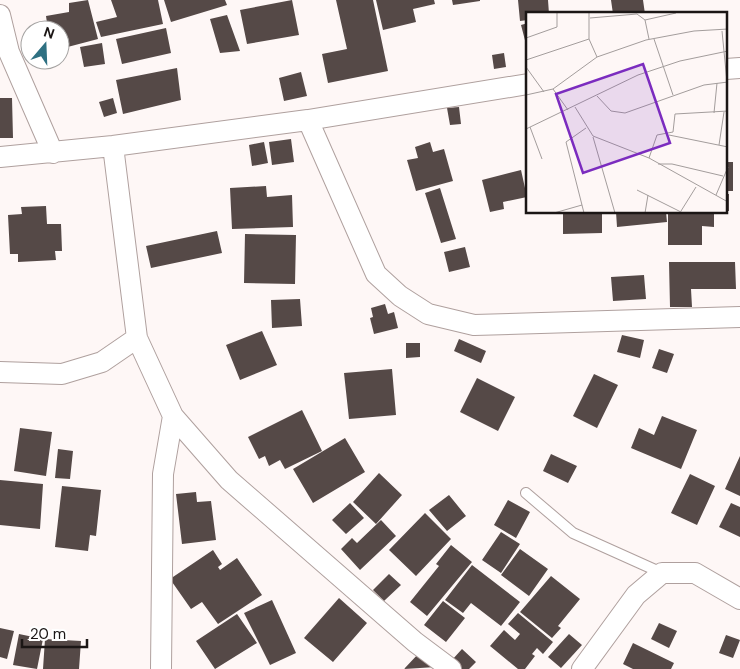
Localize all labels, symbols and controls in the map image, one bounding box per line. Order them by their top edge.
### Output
inset map [526,12,728,214]
north arrow [20,20,70,70]
text: N [41,23,57,43]
scale bar [22,616,88,648]
text: 20 m [30,624,66,644]

